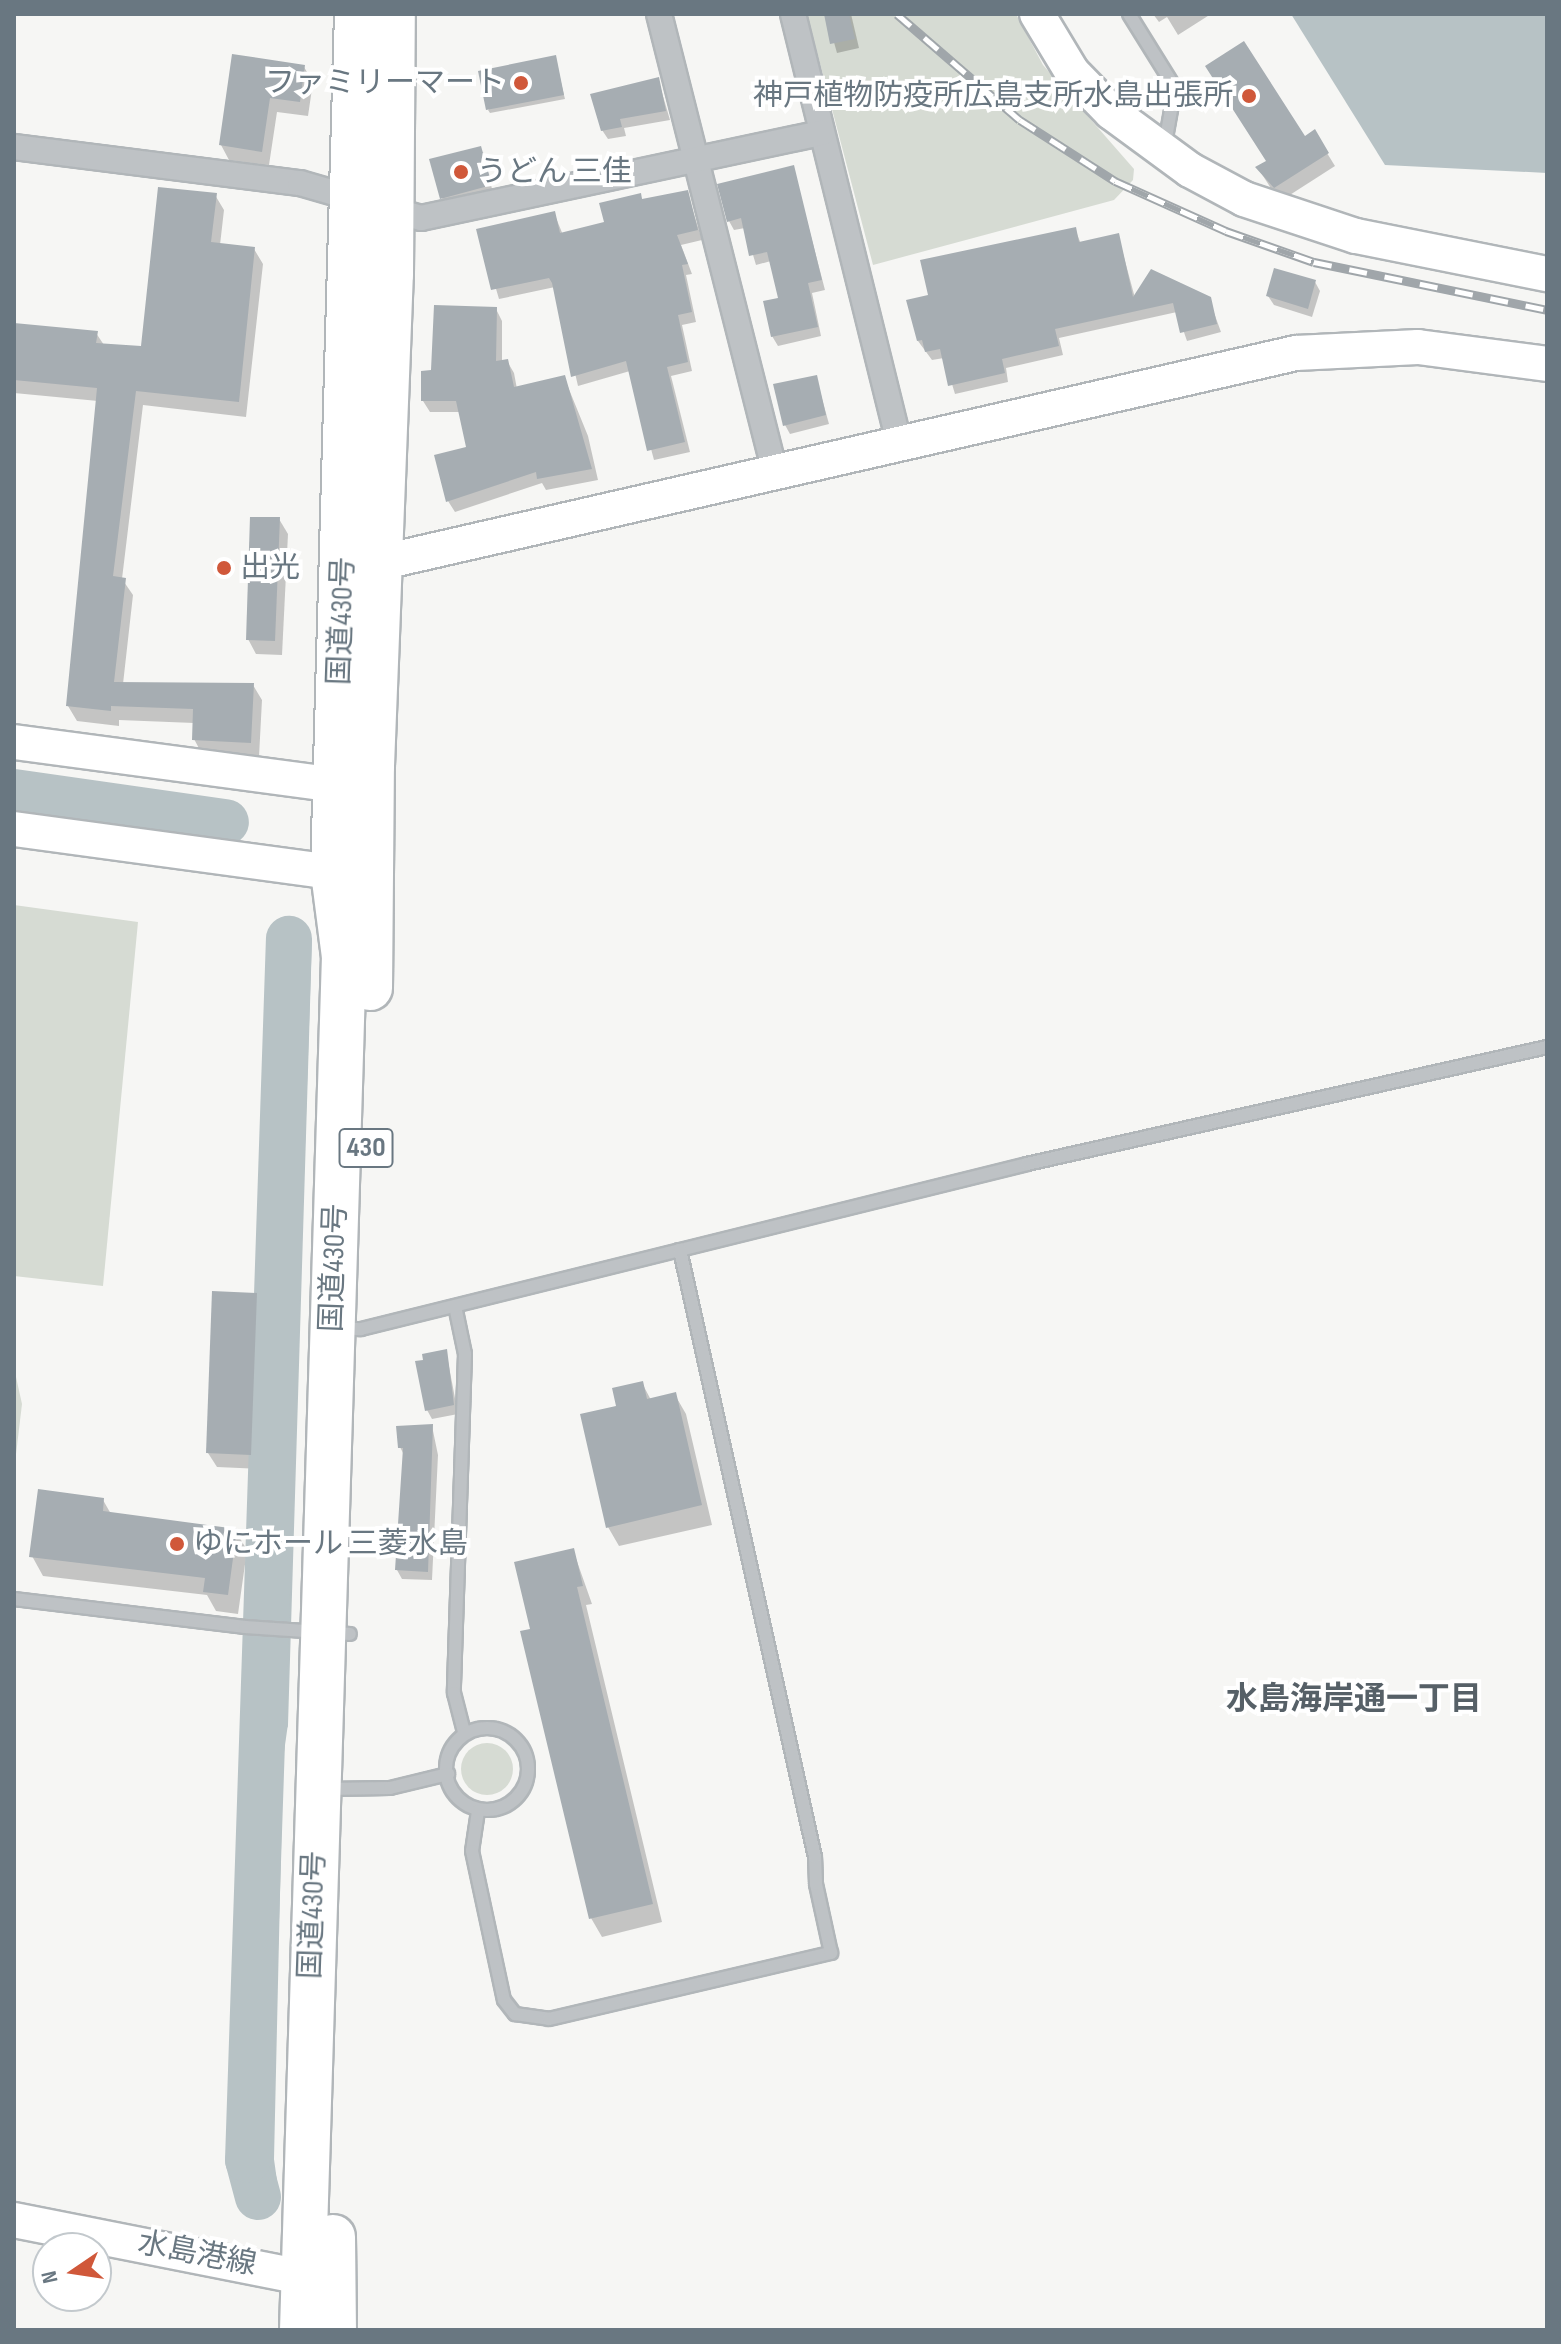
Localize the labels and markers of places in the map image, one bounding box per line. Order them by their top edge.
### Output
place label: ファミリーマート [265,65,505,101]
marker: ファミリーマート [512,74,530,92]
place label: 神戸植物防疫所広島支所水島出張所 [753,78,1233,114]
marker: 神戸植物防疫所広島支所水島出張所 [1240,87,1258,105]
place label: うどん 三佳 [477,154,632,190]
marker: うどん 三佳 [452,163,470,181]
place label: 出光 [240,550,300,586]
marker: 出光 [215,559,233,577]
place label: ゆにホール 三菱水島 [193,1526,468,1562]
marker: ゆにホール 三菱水島 [168,1535,186,1553]

